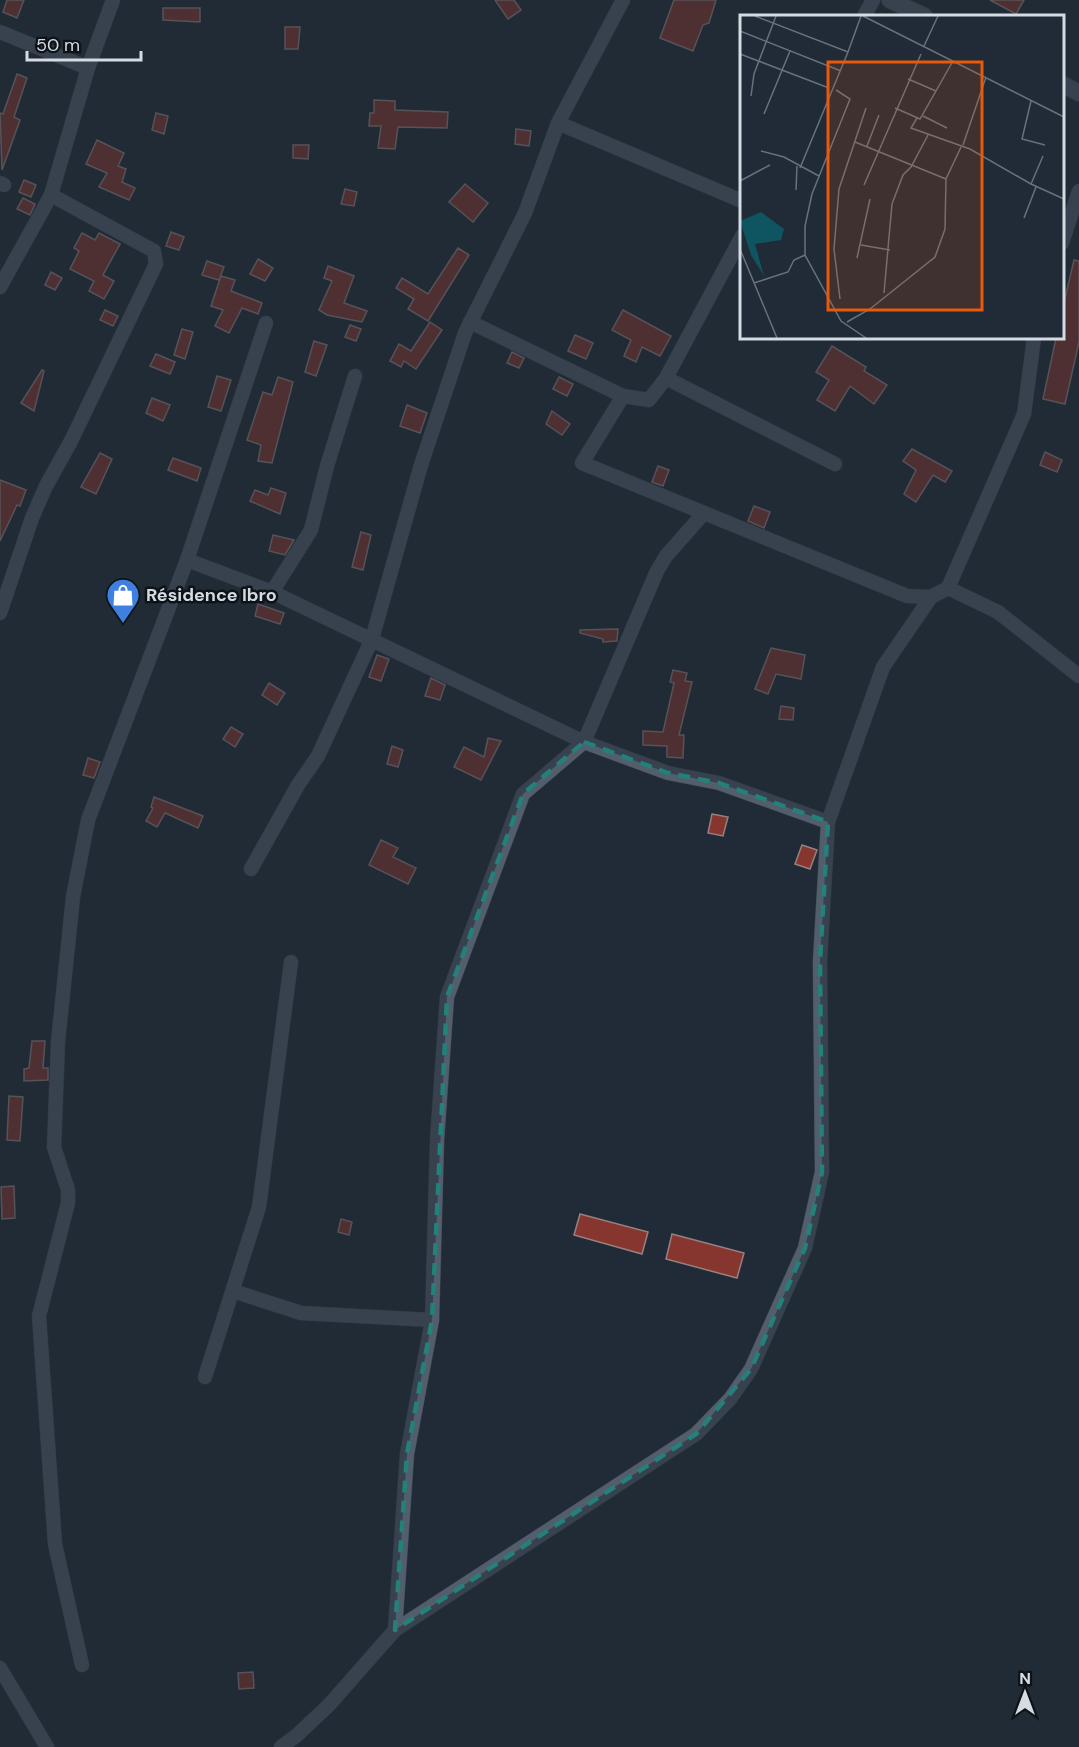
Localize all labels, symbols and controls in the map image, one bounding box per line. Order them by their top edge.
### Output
inset map [740,15,1064,339]
scale bar [27,24,141,62]
text: 50 m [36,33,80,57]
shop icon: Résidence Ibro [105,577,141,624]
place label: Résidence Ibro [146,583,277,607]
north arrow [995,1663,1055,1723]
text: N [1019,1668,1031,1689]

